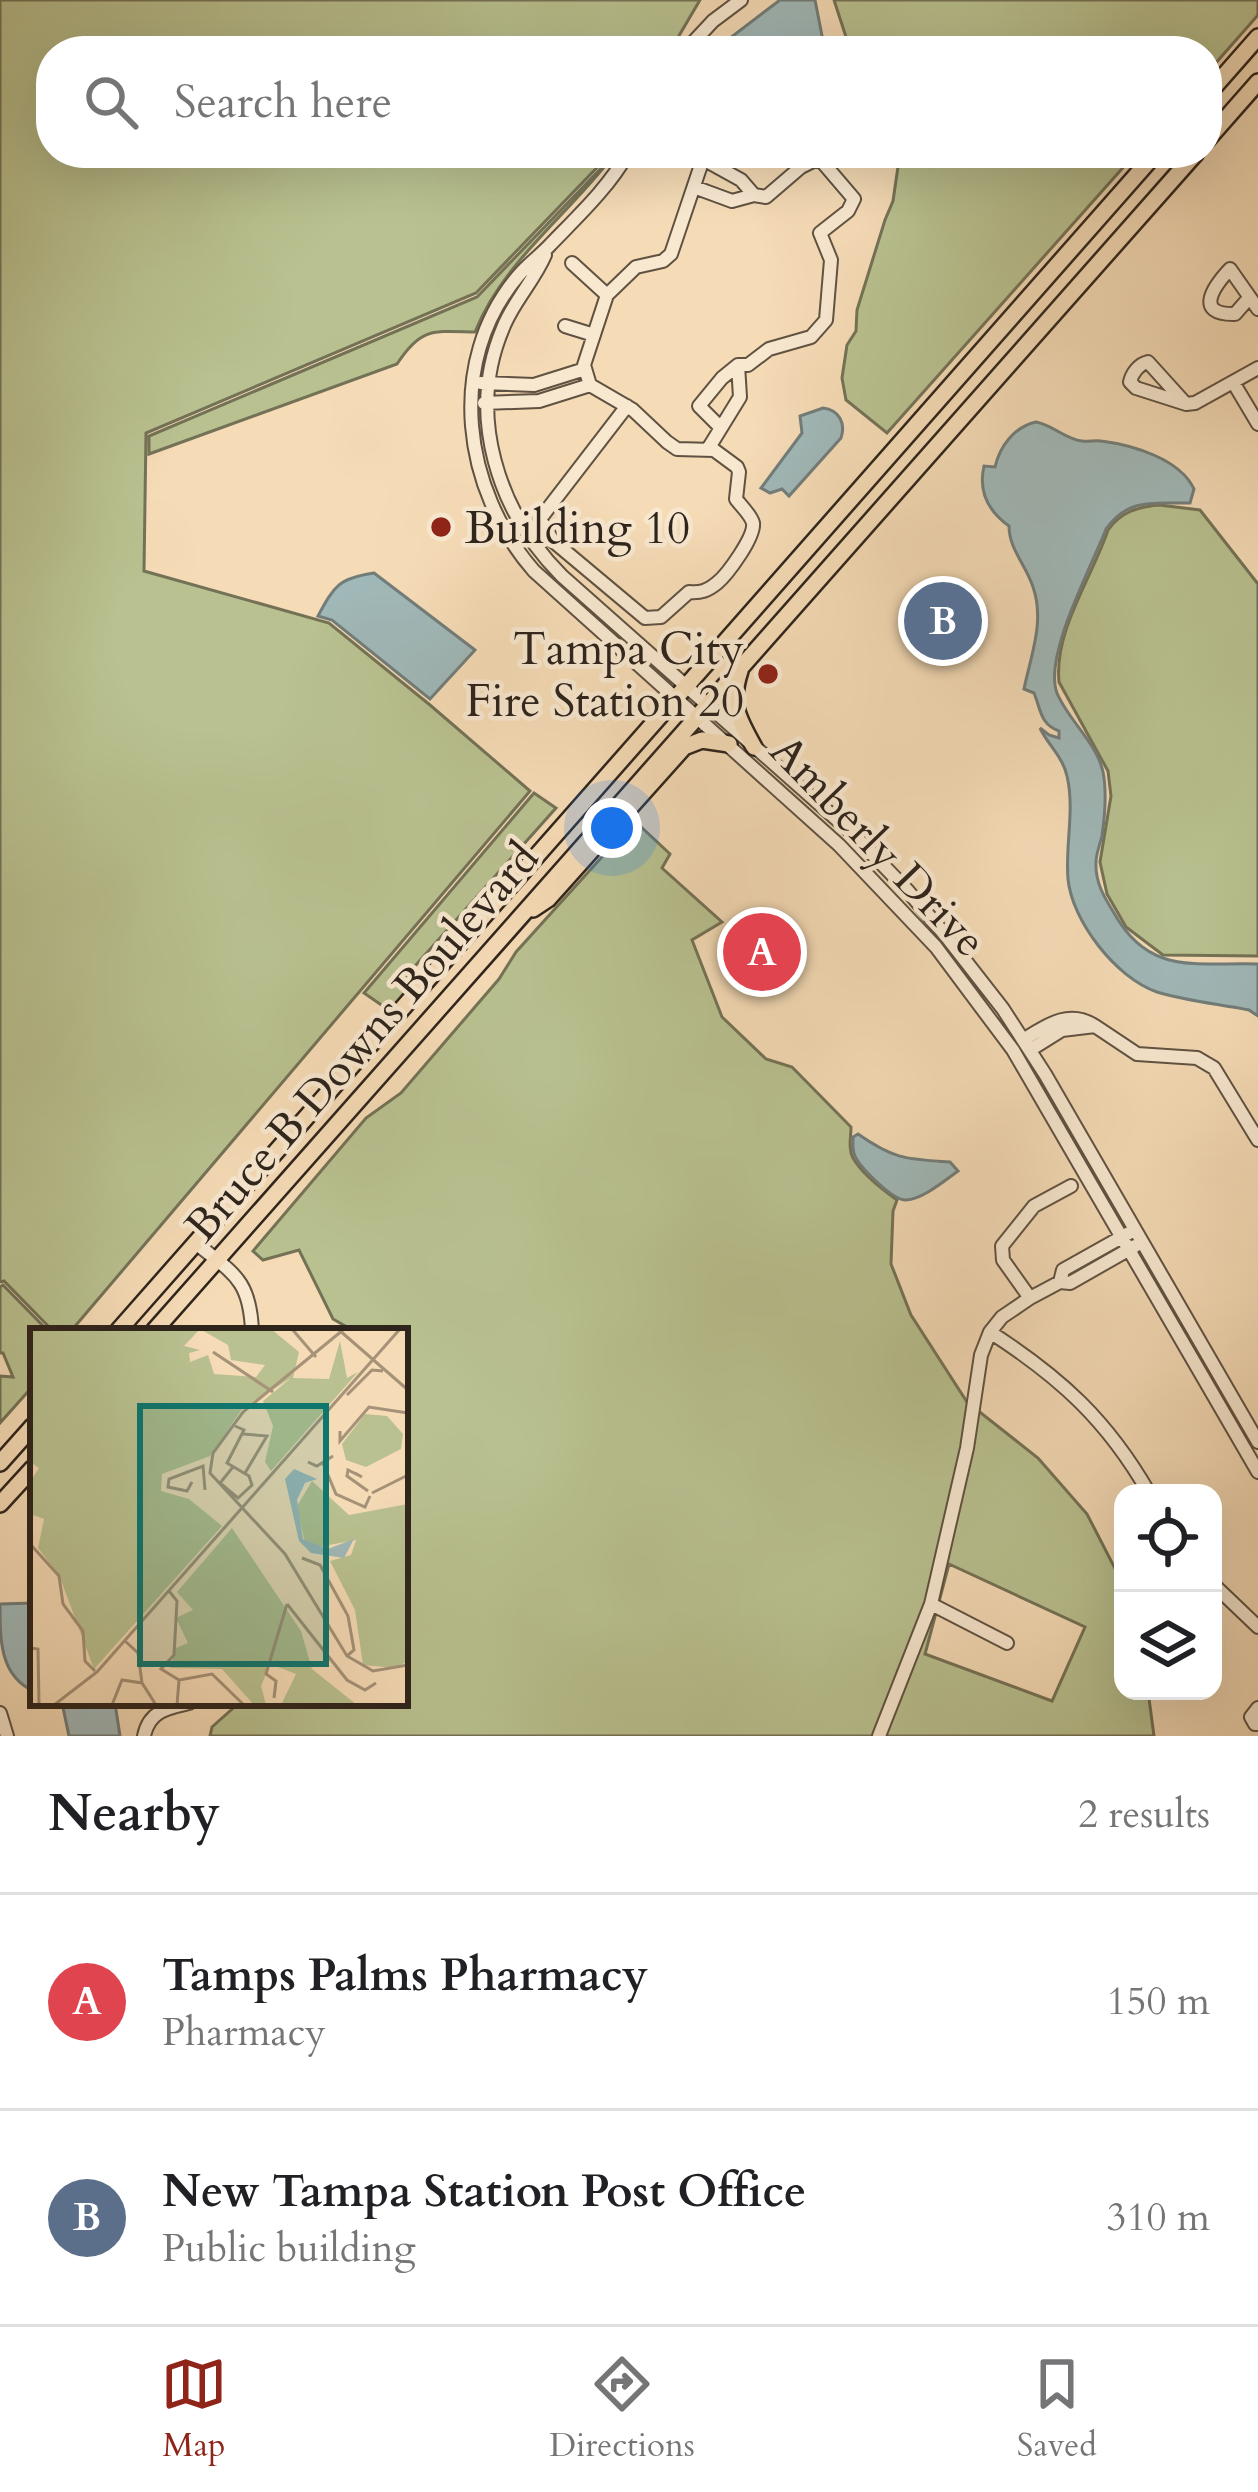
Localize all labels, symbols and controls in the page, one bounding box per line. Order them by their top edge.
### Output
search box [36,36,1222,168]
icon: search [78,69,144,135]
text: Search here [174,72,392,133]
place label: Building 10 [465,498,690,559]
marker: Building 10 [428,514,454,540]
pin: B [904,576,982,666]
place label: Tampa City Fire Station 20 [466,619,744,732]
marker: Tampa City Fire Station 20 [755,661,781,687]
street label: Amberly Drive [760,723,998,967]
your location [582,798,642,858]
street label: Bruce B Downs Boulevard [171,829,553,1255]
pin: A [723,907,801,997]
inset map [30,1328,408,1706]
map controls [1114,1484,1222,1700]
button: locate [1114,1484,1222,1592]
button: layers [1114,1592,1222,1700]
text: Nearby [48,1779,220,1849]
text: 2 results [1078,1788,1210,1841]
text: Tamps Palms Pharmacy [162,1945,648,2006]
text: A [72,1975,102,2028]
text: 150 m [1107,1975,1210,2028]
text: Pharmacy [162,2006,326,2059]
text: New Tampa Station Post Office [162,2161,806,2222]
text: B [73,2191,101,2244]
text: 310 m [1107,2191,1210,2244]
text: Public building [162,2222,416,2275]
tab: Map [161,2351,227,2468]
tab: Directions [549,2351,695,2468]
tab: Saved [1017,2351,1097,2468]

